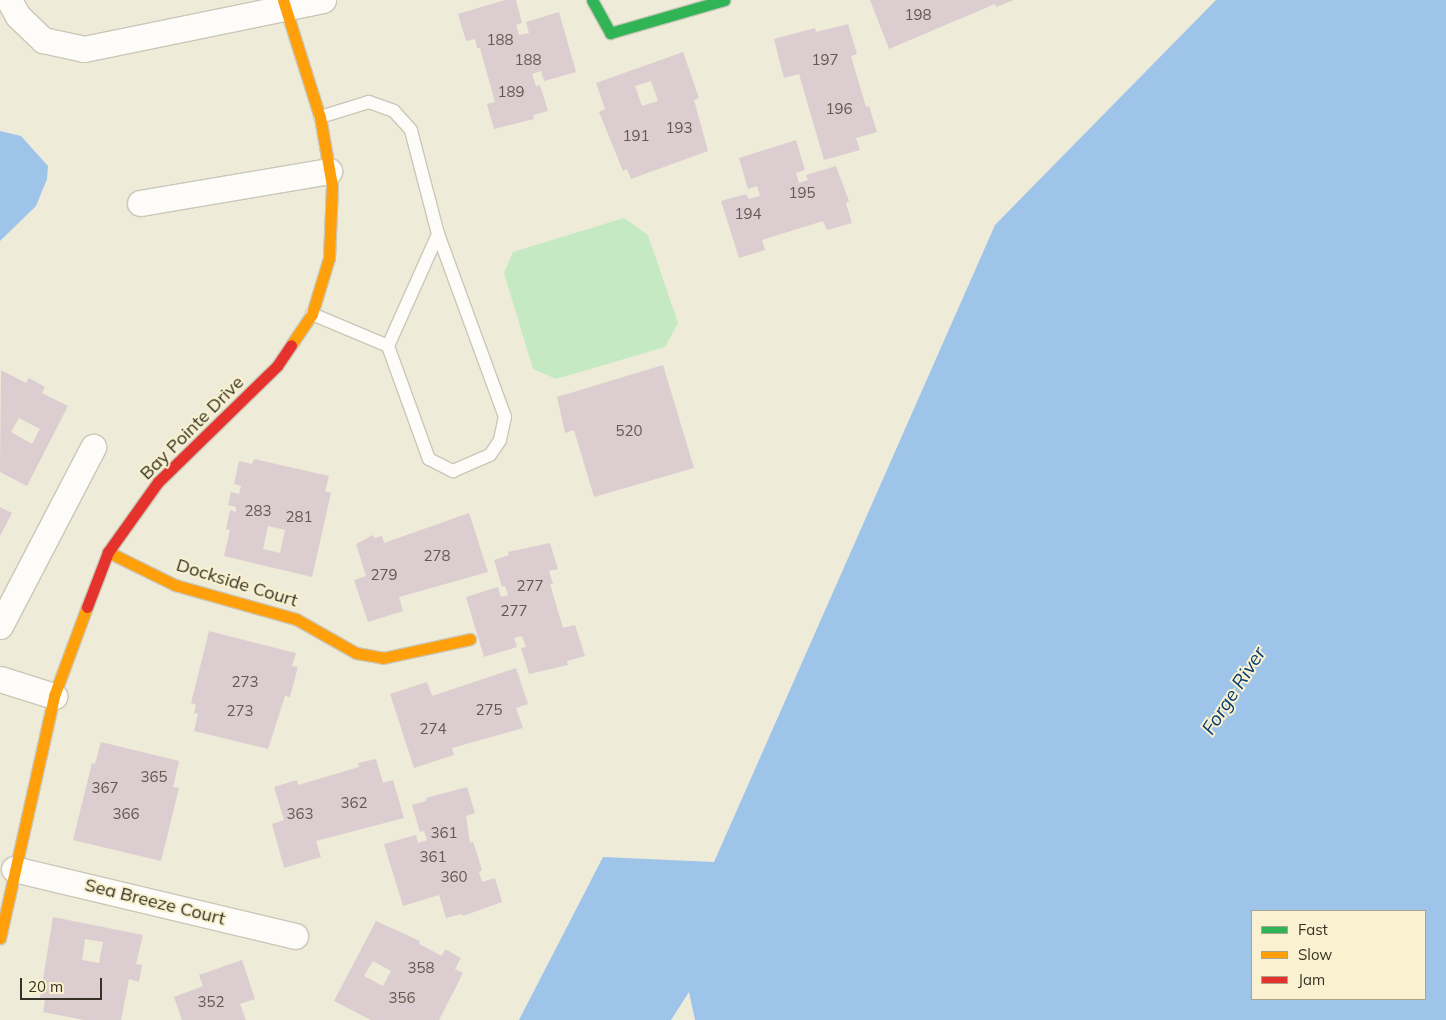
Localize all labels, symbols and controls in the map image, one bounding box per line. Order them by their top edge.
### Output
house number: 198 [905,6,931,24]
house number: 188 [487,31,513,49]
house number: 188 [515,51,541,69]
house number: 197 [812,51,838,69]
house number: 189 [498,83,524,101]
house number: 196 [826,100,852,118]
house number: 193 [666,119,692,137]
house number: 191 [623,127,649,145]
house number: 195 [789,184,815,202]
house number: 194 [735,205,761,223]
street label: Bay Pointe Drive [136,372,248,484]
house number: 520 [616,422,642,440]
house number: 283 [245,502,271,520]
house number: 281 [286,508,312,526]
house number: 278 [424,547,450,565]
street label: Dockside Court [174,554,300,612]
house number: 279 [371,566,397,584]
house number: 277 [517,577,543,595]
house number: 277 [501,602,527,620]
water label: Forge River [1197,643,1271,739]
house number: 273 [232,673,258,691]
house number: 275 [476,701,502,719]
house number: 273 [227,702,253,720]
house number: 274 [420,720,446,738]
house number: 365 [141,768,167,786]
house number: 367 [92,779,118,797]
house number: 362 [341,794,367,812]
house number: 366 [113,805,139,823]
house number: 363 [287,805,313,823]
house number: 361 [431,824,457,842]
house number: 361 [420,848,446,866]
house number: 360 [441,868,467,886]
street label: Sea Breeze Court [83,874,227,930]
legend [1251,910,1426,1000]
text: Fast [1298,920,1328,939]
text: Slow [1298,945,1332,964]
house number: 358 [408,959,434,977]
scale bar [22,968,105,1000]
text: Jam [1298,970,1325,989]
text: 20 m [28,977,63,996]
house number: 356 [389,989,415,1007]
house number: 352 [198,993,224,1011]

